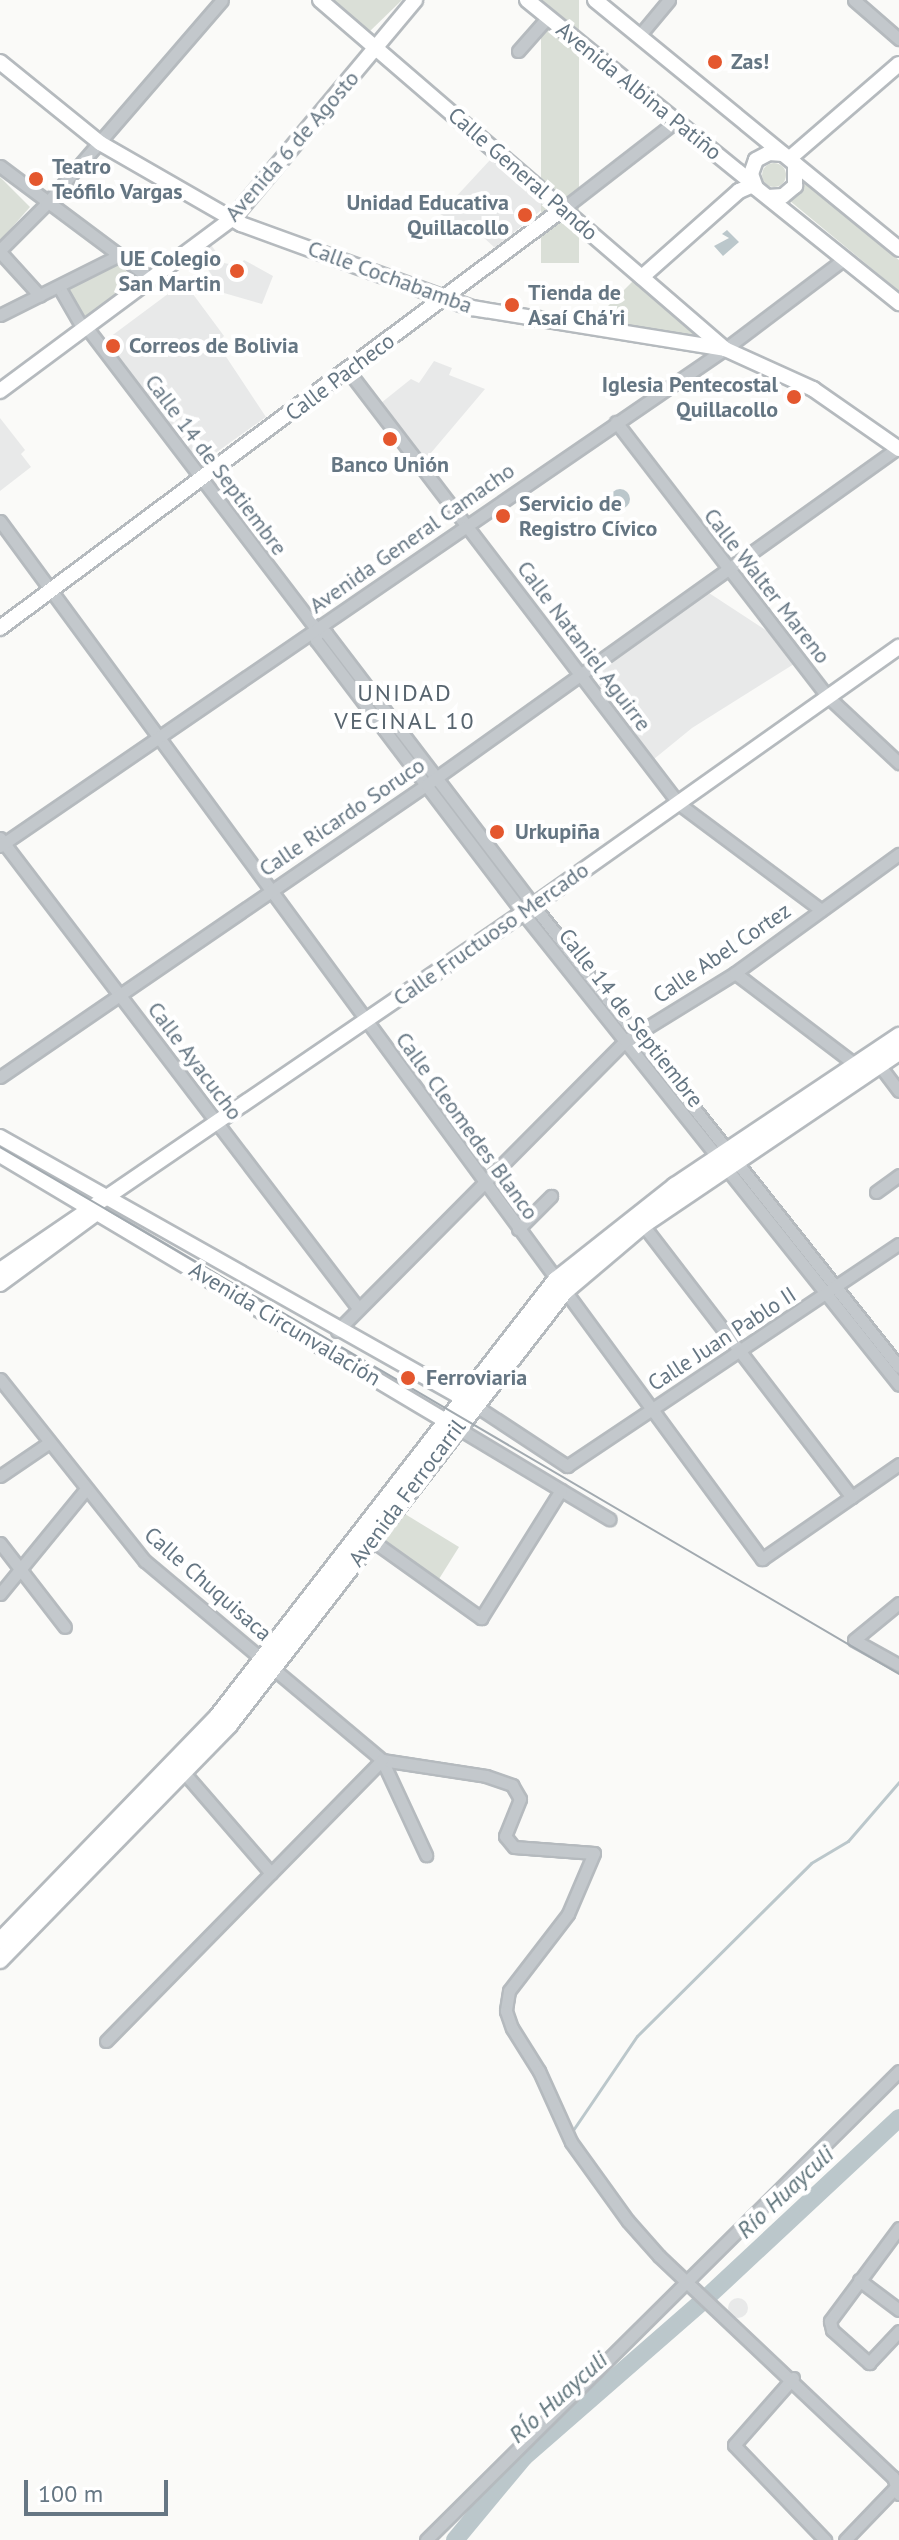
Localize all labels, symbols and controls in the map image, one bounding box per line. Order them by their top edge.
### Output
street label: Avenida Albina Patiño [551,16,727,166]
place label: Zas! [731,49,769,75]
marker: Zas! [706,53,724,71]
street label: Avenida 6 de Agosto [219,65,365,227]
street label: Calle General Pando [443,102,603,246]
place label: Teatro Teófilo Vargas [52,153,183,204]
marker: Teatro Teófilo Vargas [27,170,45,188]
place label: Unidad Educativa Quillacollo [346,189,509,240]
marker: Unidad Educativa Quillacollo [516,206,534,224]
street label: Calle Cochabamba [304,235,476,319]
place label: UE Colegio San Martin [118,245,221,296]
marker: UE Colegio San Martin [228,262,246,280]
place label: Tienda de Asaí Chá'ri [528,279,626,330]
marker: Tienda de Asaí Chá'ri [503,296,521,314]
street label: Calle Pacheco [280,327,400,427]
place label: Correos de Bolivia [129,333,299,359]
marker: Correos de Bolivia [104,337,122,355]
street label: Calle 14 de Septiembre [139,369,293,561]
place label: Iglesia Pentecostal Quillacollo [602,371,778,422]
marker: Iglesia Pentecostal Quillacollo [785,388,803,406]
marker: Banco Unión [381,430,399,448]
place label: Banco Unión [331,452,449,478]
street label: Avenida General Camacho [304,457,520,619]
place label: Servicio de Registro Cívico [519,490,658,542]
street label: Calle Walter Mareno [698,503,836,669]
marker: Servicio de Registro Cívico [494,507,512,525]
street label: Calle Nataniel Aguirre [511,555,657,737]
district label: UNIDAD VECINAL 10 [334,679,476,735]
street label: Calle Ricardo Soruco [254,752,430,882]
place label: Urkupiña [515,819,600,845]
marker: Urkupiña [486,821,508,843]
street label: Calle Fructuoso Mercado [388,857,594,1011]
street label: Calle Abel Cortez [648,897,796,1009]
street label: Calle 14 de Septiembre [553,923,709,1113]
street label: Calle Ayacucho [142,996,248,1126]
street label: Calle Cleomedes Blanco [390,1027,544,1225]
street label: Avenida Circunvalación [185,1256,385,1392]
street label: Calle Juan Pablo II [643,1281,801,1397]
place label: Ferroviaria [426,1365,527,1391]
marker: Ferroviaria [397,1367,419,1389]
street label: Avenida Ferrocarril [343,1414,471,1572]
street label: Calle Chuquisaca [139,1522,277,1646]
water label: Río Huayculi [730,2140,840,2244]
water label: RÍo Huayculi [503,2345,613,2449]
scale bar [28,2464,172,2514]
text: 100 m [38,2478,103,2509]

